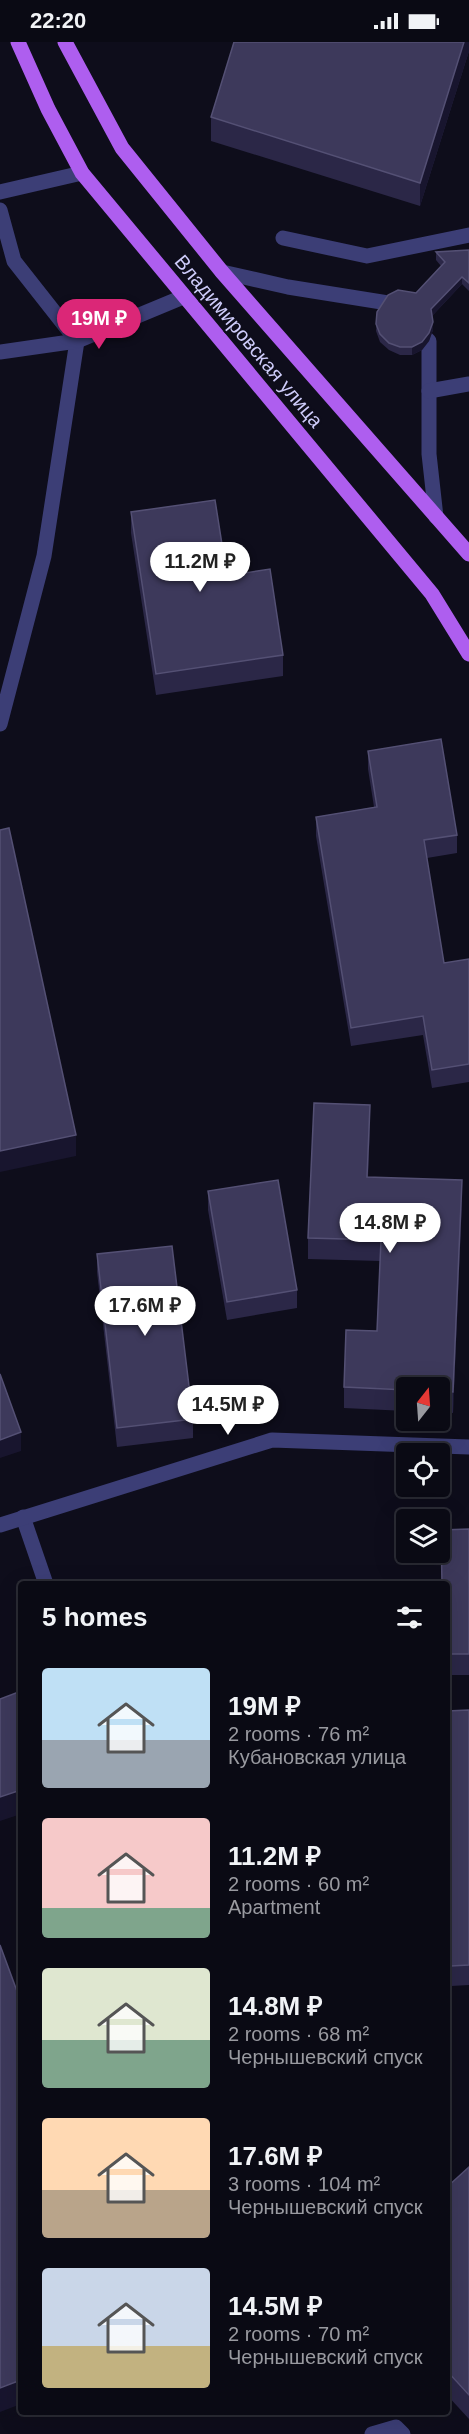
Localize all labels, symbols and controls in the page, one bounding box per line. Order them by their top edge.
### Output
text: 22:20 [30,8,86,33]
street label: Владимировская улица [170,250,328,432]
pin: 19M ₽ [57,299,141,350]
text: 19M ₽ [71,307,127,329]
pin: 11.2M ₽ [145,542,255,593]
text: 11.2M ₽ [164,550,236,572]
pin: 14.8M ₽ [335,1203,445,1254]
text: 14.8M ₽ [354,1211,426,1233]
pin: 17.6M ₽ [90,1286,200,1337]
text: 17.6M ₽ [109,1294,181,1316]
north arrow [396,1377,450,1431]
map controls [396,1377,450,1563]
pin: 14.5M ₽ [173,1385,283,1436]
text: 14.5M ₽ [192,1393,264,1415]
button: locate [396,1443,450,1497]
button: layers [396,1509,450,1563]
icon: filters [393,1601,426,1634]
text: 5 homes [42,1602,148,1632]
text: 19M ₽ [228,1691,301,1721]
icon: home [90,1692,162,1764]
text: 2 rooms · 76 m² [228,1723,369,1745]
text: Кубановская улица [228,1746,406,1768]
text: 11.2M ₽ [228,1841,321,1871]
icon: home [90,1842,162,1914]
text: 2 rooms · 60 m² [228,1873,369,1895]
text: Apartment [228,1896,320,1918]
text: 14.8M ₽ [228,1991,323,2021]
icon: home [90,1992,162,2064]
text: 2 rooms · 68 m² [228,2023,369,2045]
text: Чернышевский спуск [228,2046,423,2068]
text: 17.6M ₽ [228,2141,323,2171]
icon: home [90,2142,162,2214]
text: 3 rooms · 104 m² [228,2173,380,2195]
text: Чернышевский спуск [228,2196,423,2218]
text: 14.5M ₽ [228,2291,323,2321]
icon: home [90,2292,162,2364]
text: 2 rooms · 70 m² [228,2323,369,2345]
text: Чернышевский спуск [228,2346,423,2368]

